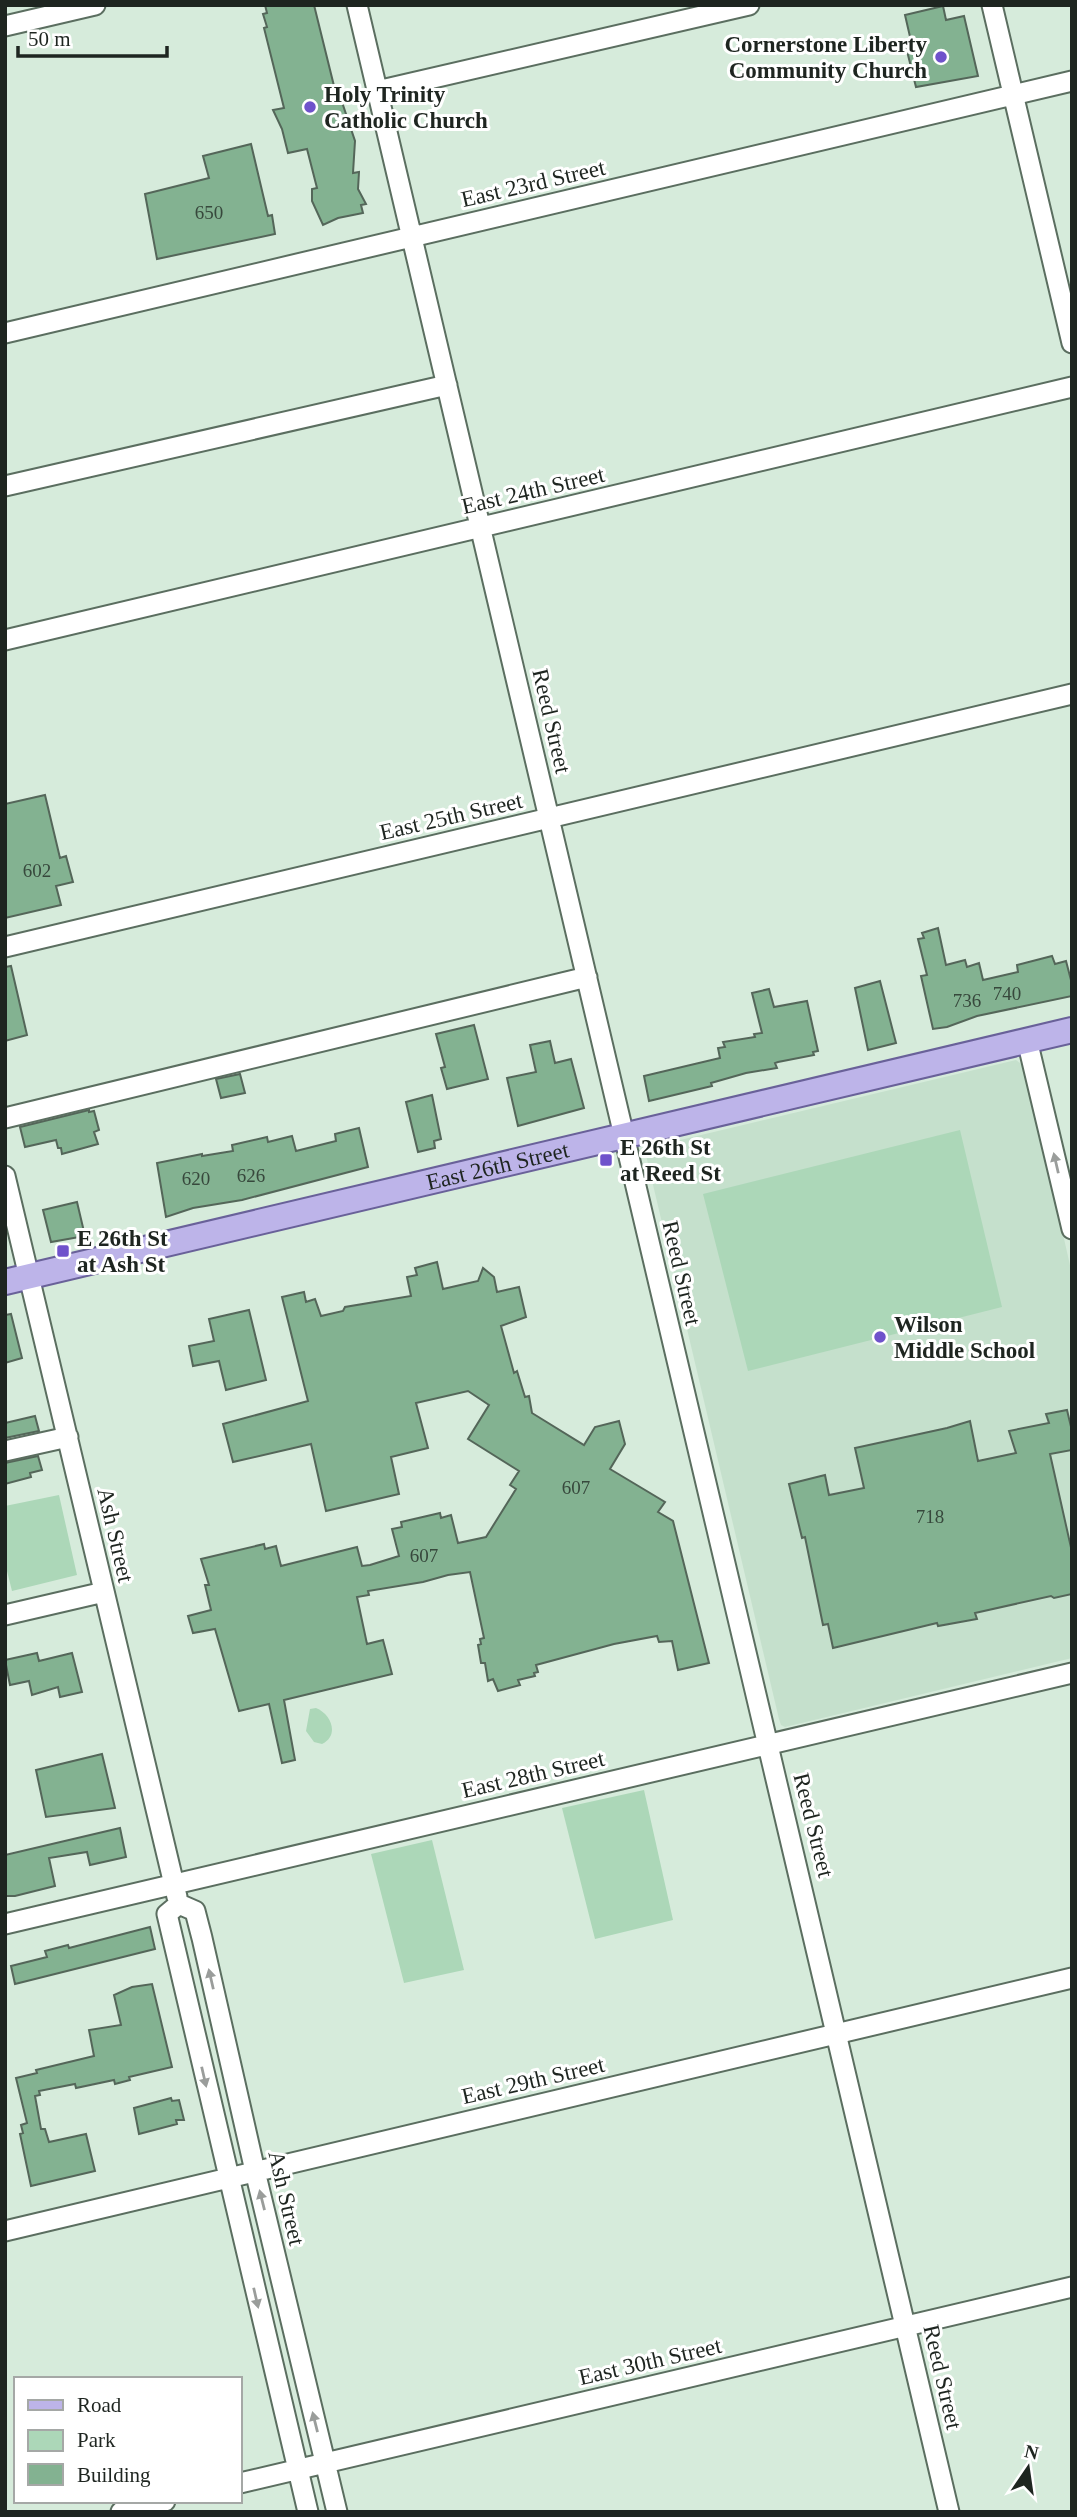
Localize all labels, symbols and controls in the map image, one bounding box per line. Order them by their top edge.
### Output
scale bar [18,14,166,58]
text: 50 m [28,27,71,51]
place label: Cornerstone Liberty Community Church [725,32,927,83]
marker: Cornerstone Liberty Community Church [933,49,949,65]
place label: Holy Trinity Catholic Church [324,82,488,133]
marker: Holy Trinity Catholic Church [302,99,318,115]
street label: East 23rd Street [459,155,608,212]
house number: 650 [195,202,223,223]
street label: East 24th Street [459,462,607,519]
street label: Reed Street [527,666,576,776]
street label: East 25th Street [377,788,525,845]
house number: 602 [23,860,51,881]
house number: 740 [993,983,1021,1004]
house number: 736 [953,990,981,1011]
place label: E 26th St at Reed St [620,1135,721,1186]
street label: East 26th Street [424,1137,572,1195]
marker: E 26th St at Reed St [598,1152,614,1168]
one-way arrow [1050,1152,1061,1174]
house number: 626 [237,1165,265,1186]
house number: 620 [182,1168,210,1189]
street label: Reed Street [657,1218,706,1328]
place label: E 26th St at Ash St [77,1226,168,1277]
marker: E 26th St at Ash St [55,1243,71,1259]
place label: Wilson Middle School [894,1312,1035,1363]
marker: Wilson Middle School [872,1329,888,1345]
house number: 607 [562,1477,590,1498]
street label: Ash Street [92,1485,139,1586]
house number: 718 [916,1506,944,1527]
house number: 607 [410,1545,438,1566]
street label: East 28th Street [459,1746,607,1803]
street label: Reed Street [788,1770,839,1880]
one-way arrow [206,1968,217,1990]
street label: East 29th Street [459,2052,607,2109]
one-way arrow [199,2066,210,2088]
street label: Ash Street [263,2148,310,2249]
one-way arrow [256,2189,267,2211]
one-way arrow [251,2287,262,2309]
street label: Reed Street [918,2322,967,2432]
street label: East 30th Street [576,2333,724,2390]
legend [14,2377,242,2503]
text: Road [77,2393,122,2417]
one-way arrow [310,2411,321,2433]
text: Park [77,2428,116,2452]
north arrow [993,2433,1063,2503]
text: N [1023,2440,1041,2464]
text: Building [77,2463,151,2487]

